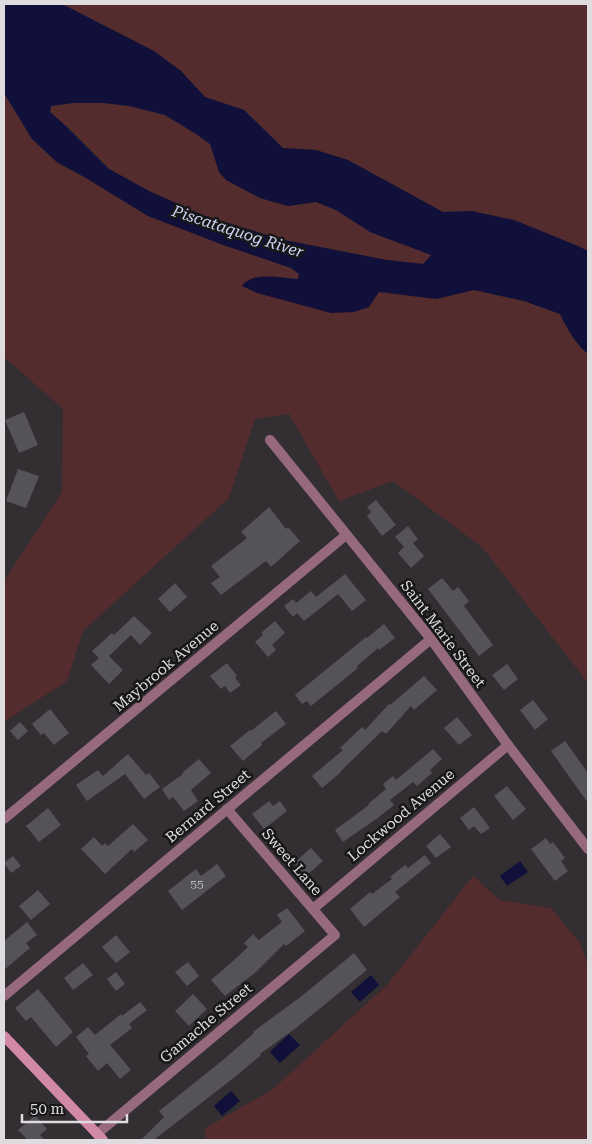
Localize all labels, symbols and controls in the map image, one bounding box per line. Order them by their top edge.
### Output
water label: Piscataquog River [169,201,306,262]
street label: Saint Marie Street [397,577,489,692]
street label: Maybrook Avenue [110,617,222,715]
street label: Bernard Street [162,765,254,847]
street label: Lockwood Avenue [344,765,458,865]
street label: Sweet Lane [258,825,326,899]
house number: 55 [190,877,204,891]
street label: Gamache Street [156,979,256,1067]
scale bar [22,1092,128,1124]
text: 50 m [30,1100,65,1118]

